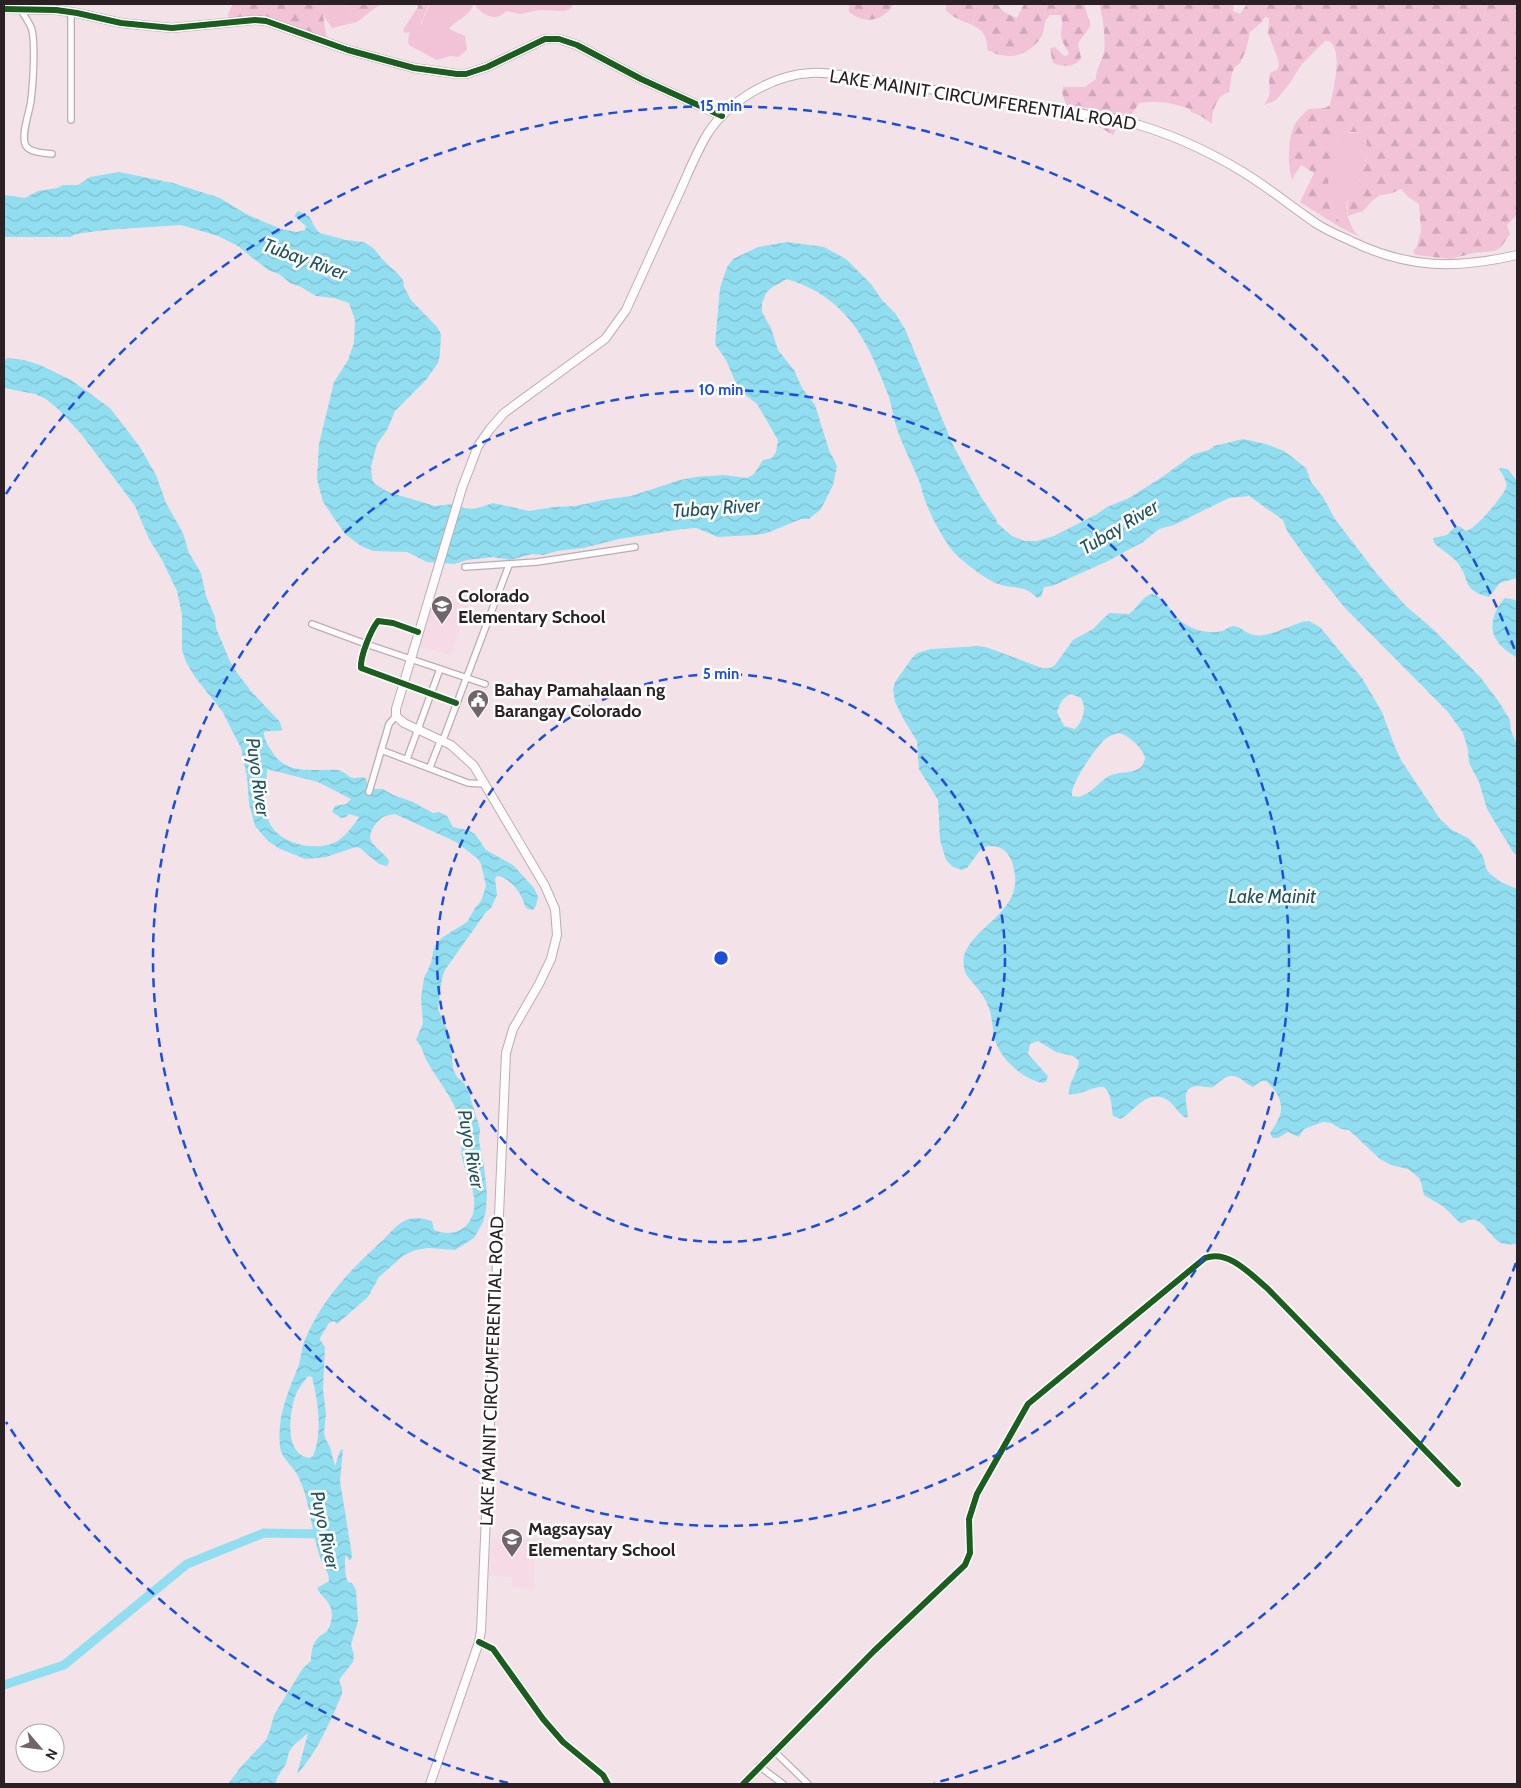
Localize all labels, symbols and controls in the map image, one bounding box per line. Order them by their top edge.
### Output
street label: LAKE MAINIT CIRCUMFERENTIAL ROAD [828,65,1138,135]
text: 15 min [700,97,742,115]
water label: Tubay River [260,233,351,285]
text: 10 min [699,381,743,399]
water label: Tubay River [671,493,762,523]
water label: Tubay River [1075,494,1164,559]
place label: Colorado Elementary School [458,585,606,628]
school or university icon: Colorado Elementary School [430,594,454,625]
text: 5 min [703,665,739,683]
place label: Bahay Pamahalaan ng Barangay Colorado [494,679,665,722]
public building icon: Bahay Pamahalaan ng Barangay Colorado [466,688,490,719]
water label: Puyo River [241,736,275,819]
water label: Lake Mainit [1228,885,1317,908]
centre of rings [712,949,730,967]
water label: Puyo River [453,1108,489,1191]
street label: LAKE MAINIT CIRCUMFERENTIAL ROAD [476,1215,508,1527]
water label: Puyo River [306,1489,345,1572]
place label: Magsaysay Elementary School [528,1518,676,1561]
school or university icon: Magsaysay Elementary School [500,1527,524,1558]
north arrow [15,1723,65,1773]
text: N [41,1746,62,1763]

